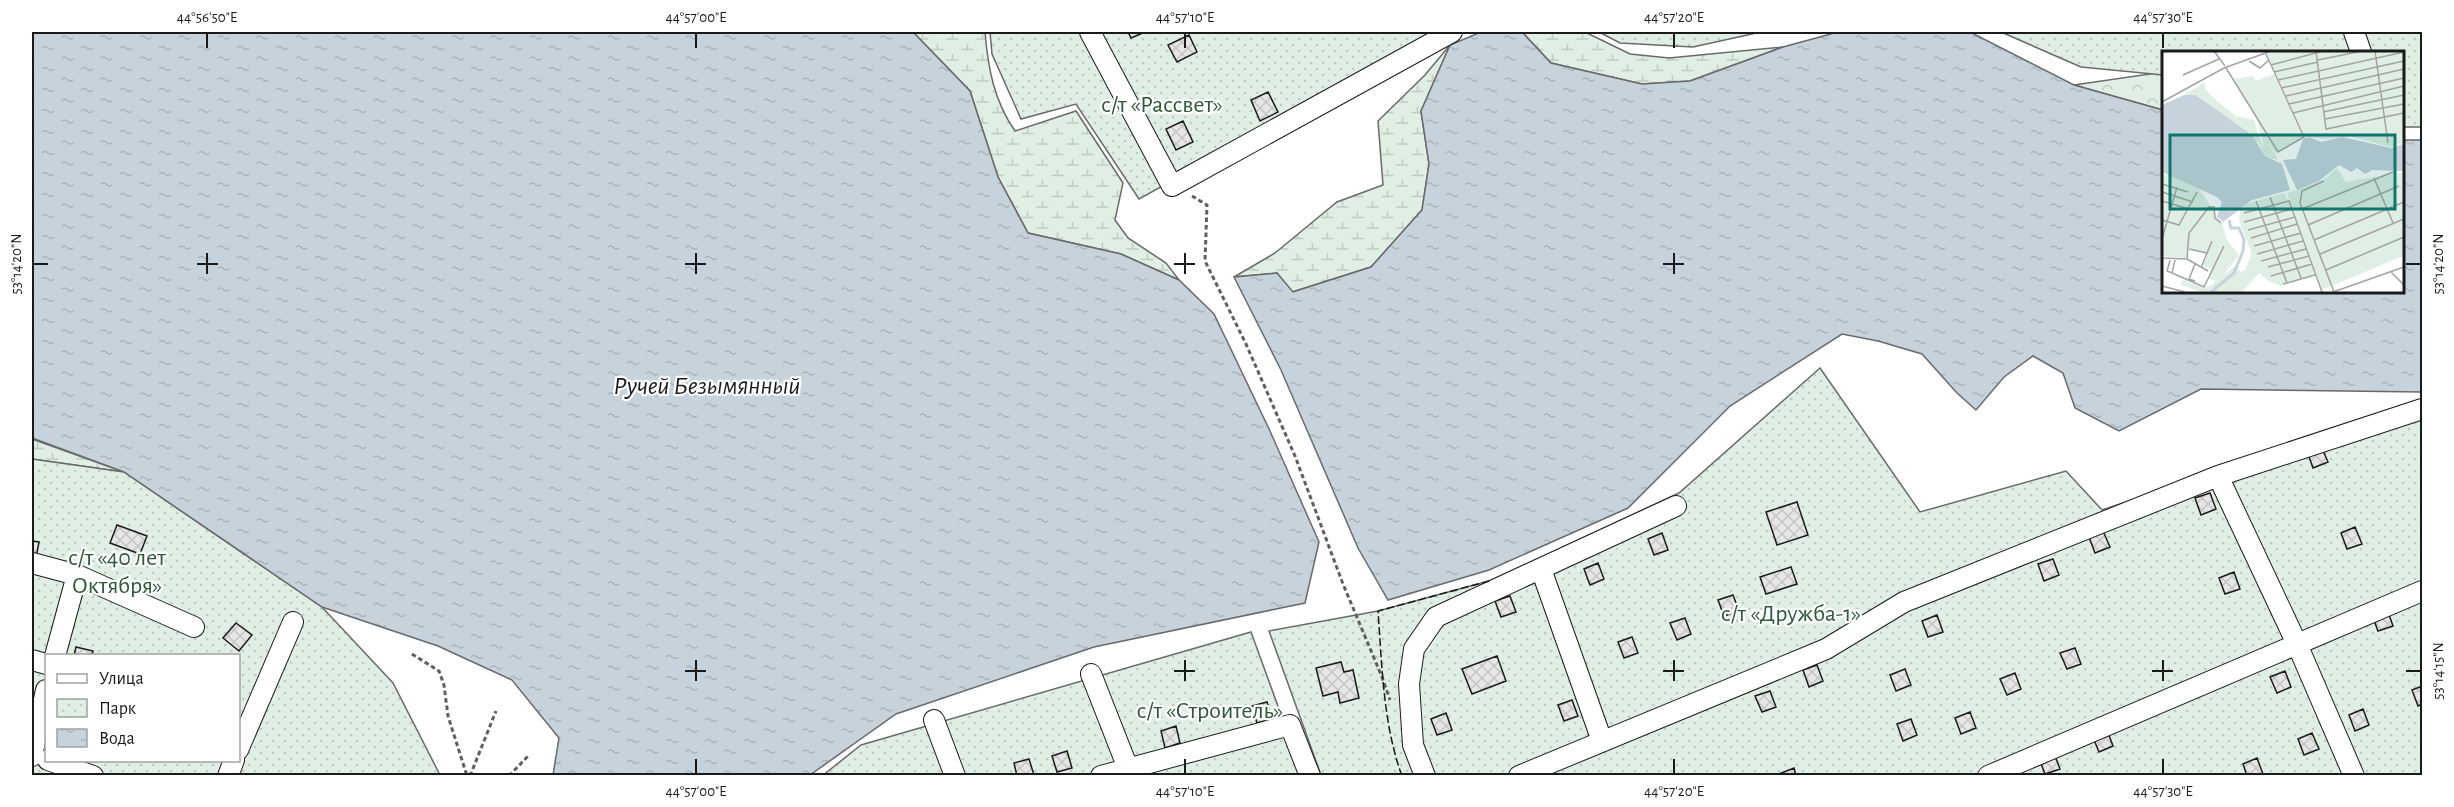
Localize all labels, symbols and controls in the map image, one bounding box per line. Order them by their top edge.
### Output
text: 44°56'50"E [177,10,237,25]
text: 44°57'00"E [665,10,727,25]
text: 44°57'10"E [1156,10,1214,25]
text: 44°57'20"E [1644,10,1704,25]
text: 44°57'30"E [2133,10,2193,25]
inset map [2162,51,2403,292]
park label: с/т «Рассвет» [1101,93,1223,117]
text: 53°14'20"N [9,234,24,294]
text: 53°14'20"N [2431,234,2446,294]
water label: Ручей Безымянный [614,373,800,399]
park label: с/т «40 лет Октября» [68,546,166,598]
park label: с/т «Дружба-1» [1721,602,1861,626]
text: 53°14'15"N [2431,642,2446,700]
legend [45,654,240,762]
text: Улица [99,670,144,688]
park label: с/т «Строитель» [1137,699,1283,723]
text: Парк [99,700,137,718]
text: Вода [99,730,135,748]
text: 44°57'00"E [665,784,727,799]
text: 44°57'10"E [1156,784,1214,799]
text: 44°57'20"E [1644,784,1704,799]
text: 44°57'30"E [2133,784,2193,799]

